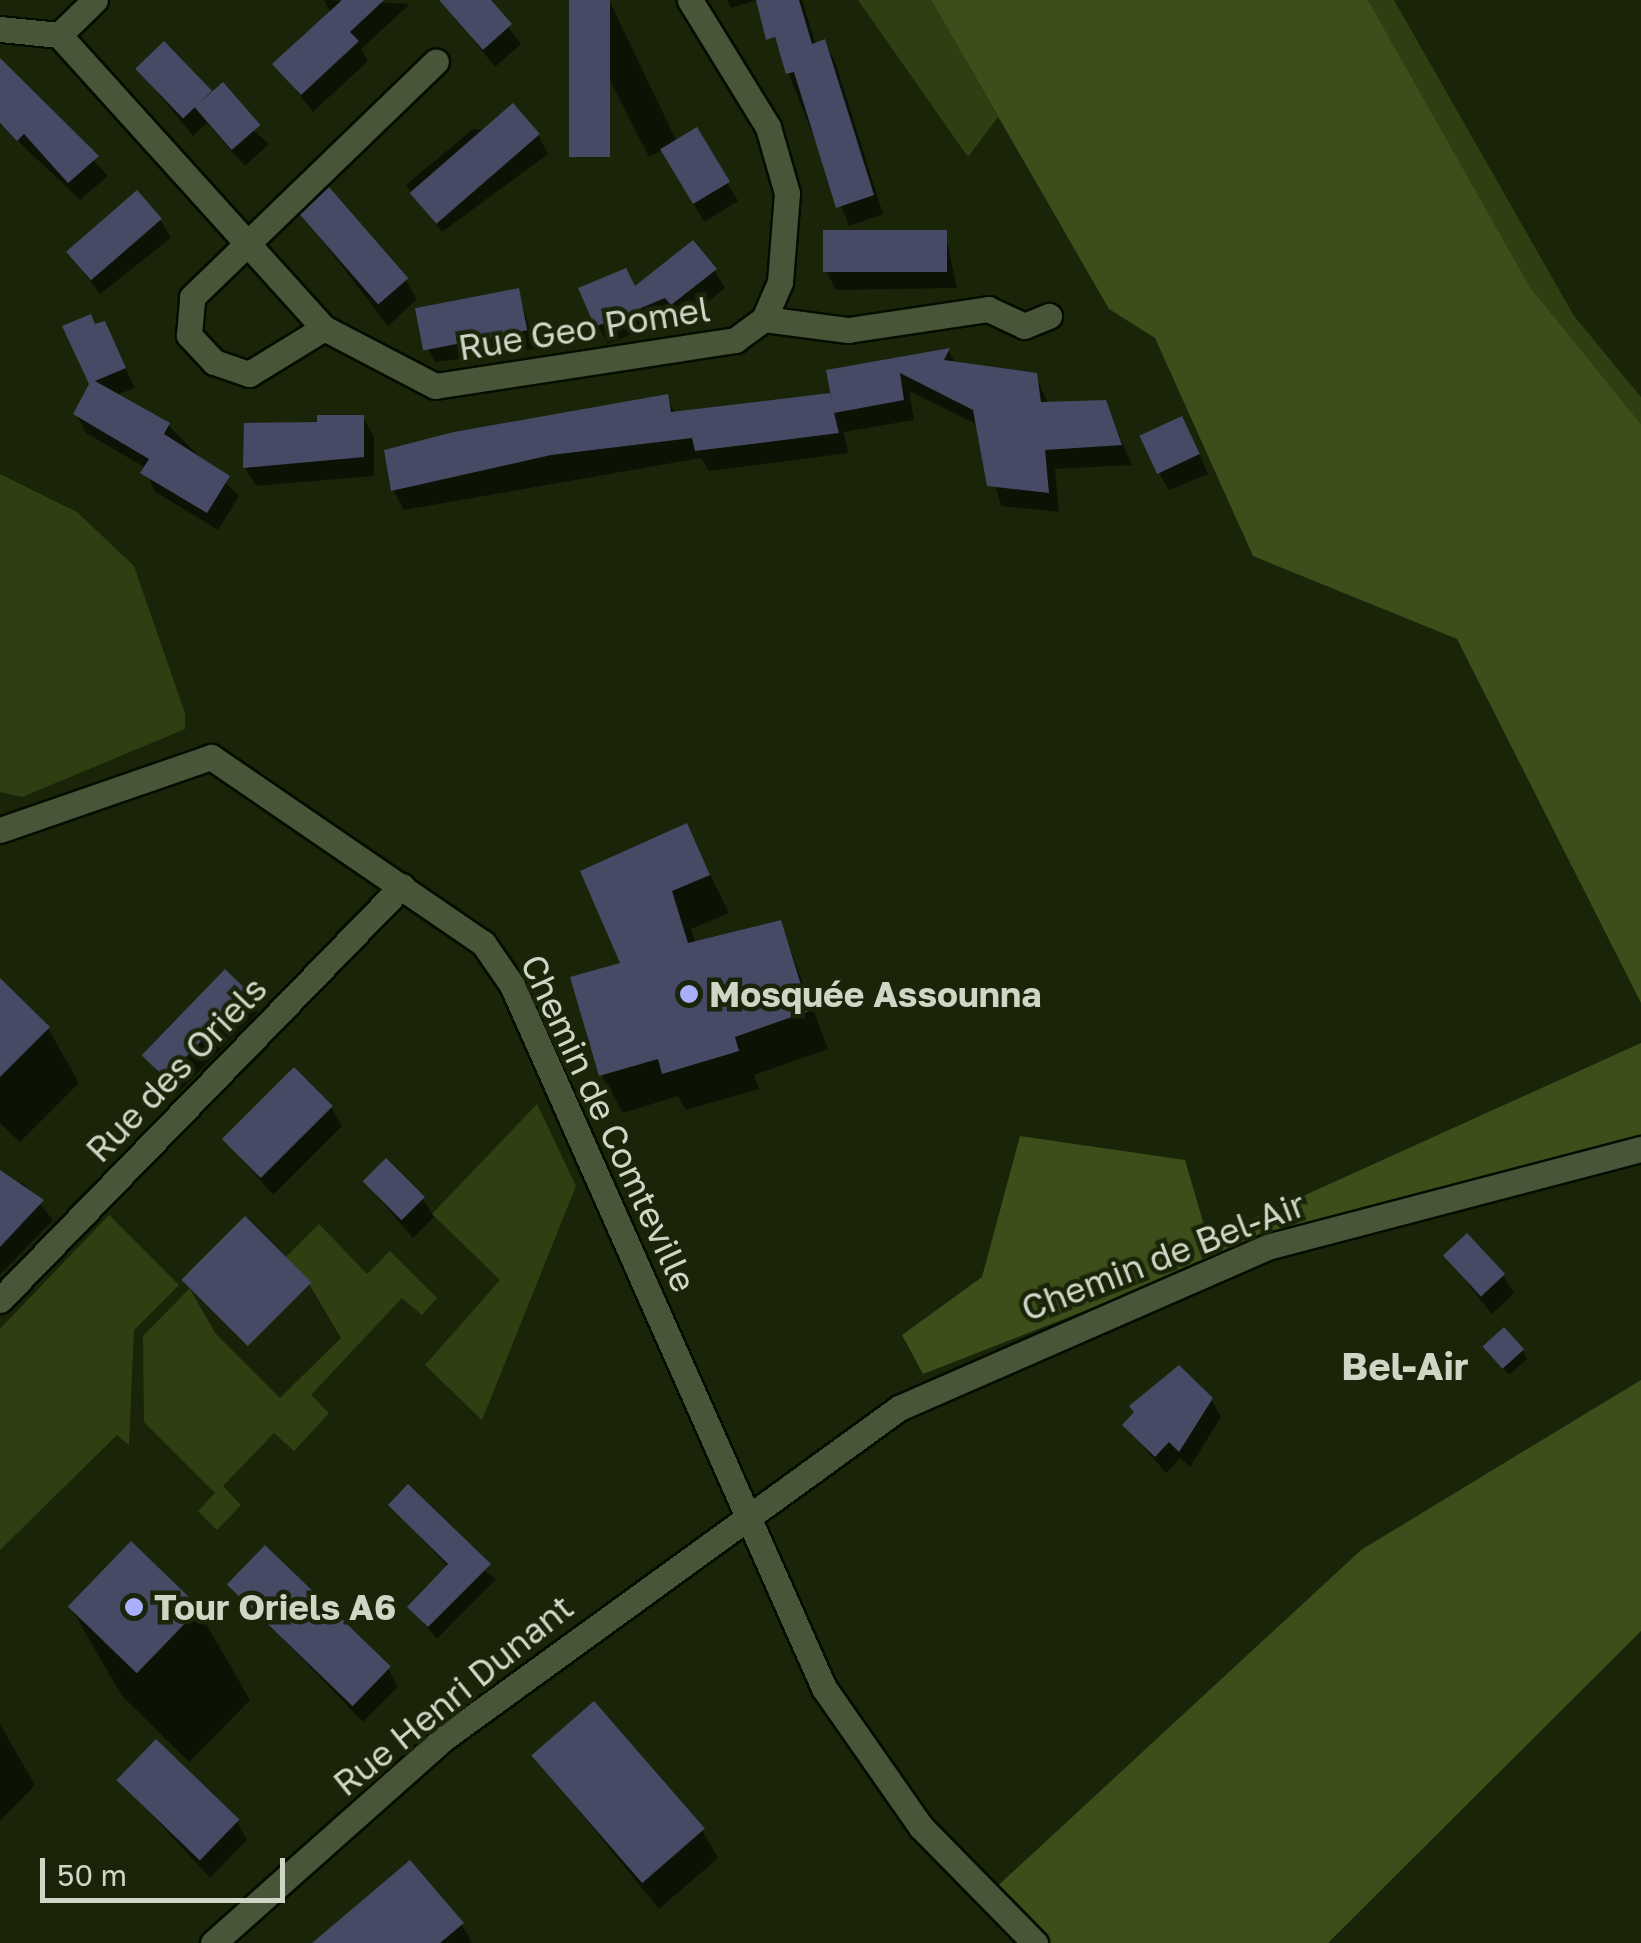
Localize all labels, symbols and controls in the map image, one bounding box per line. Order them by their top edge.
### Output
street label: Rue Geo Pomel [455,287,713,369]
street label: Chemin de Comteville [512,948,706,1298]
street label: Rue des Oriels [77,968,275,1170]
place label: Mosquée Assounna [709,973,1041,1015]
marker: Mosquée Assounna [678,983,700,1005]
street label: Chemin de Bel-Air [1015,1183,1311,1329]
district label: Bel-Air [1341,1343,1469,1389]
place label: Tour Oriels A6 [154,1586,396,1628]
street label: Rue Henri Dunant [325,1586,581,1804]
marker: Tour Oriels A6 [123,1596,145,1618]
scale bar [45,1838,290,1900]
text: 50 m [57,1857,127,1893]

